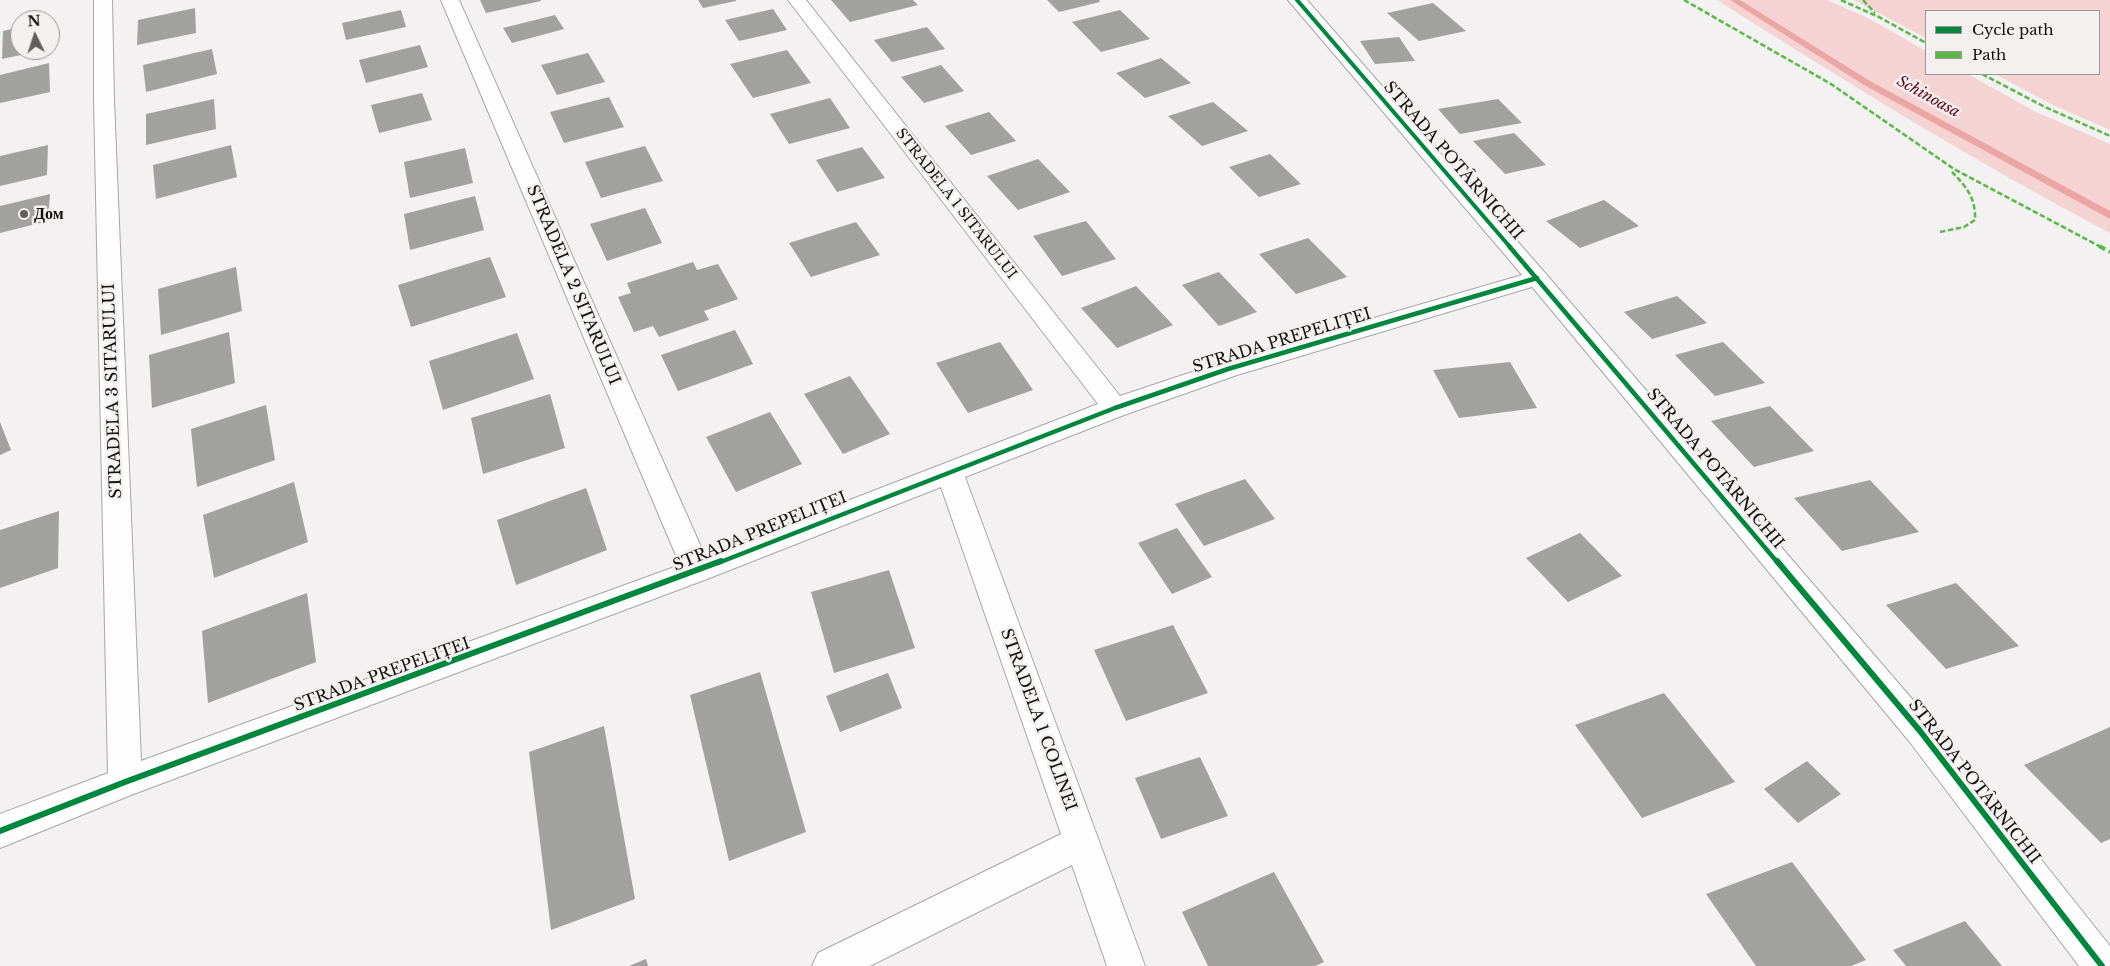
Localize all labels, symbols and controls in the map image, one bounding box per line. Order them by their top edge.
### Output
north arrow [10,10,60,60]
legend [1925,10,2100,75]
text: N [27,12,41,30]
text: Cycle path [1972,20,2054,39]
text: Path [1972,45,2006,64]
water label: Schinoasa [1893,72,1963,122]
street label: STRADA POTÂRNICHII [1379,78,1527,244]
street label: STRADELA 1 SITARULUI [892,126,1020,282]
street label: STRADELA 2 SITARULUI [522,182,624,388]
place label: Дом [34,204,64,224]
marker: Дом [18,208,30,220]
street label: STRADELA 3 SITARULUI [100,283,126,499]
street label: STRADA PREPELIȚEI [1190,305,1374,377]
street label: STRADA POTÂRNICHII [1642,385,1788,553]
street label: STRADA PREPELIȚEI [670,488,850,576]
street label: STRADELA 1 COLINEI [996,626,1080,814]
street label: STRADA PREPELIȚEI [291,634,473,716]
street label: STRADA POTÂRNICHII [1904,696,2044,868]

